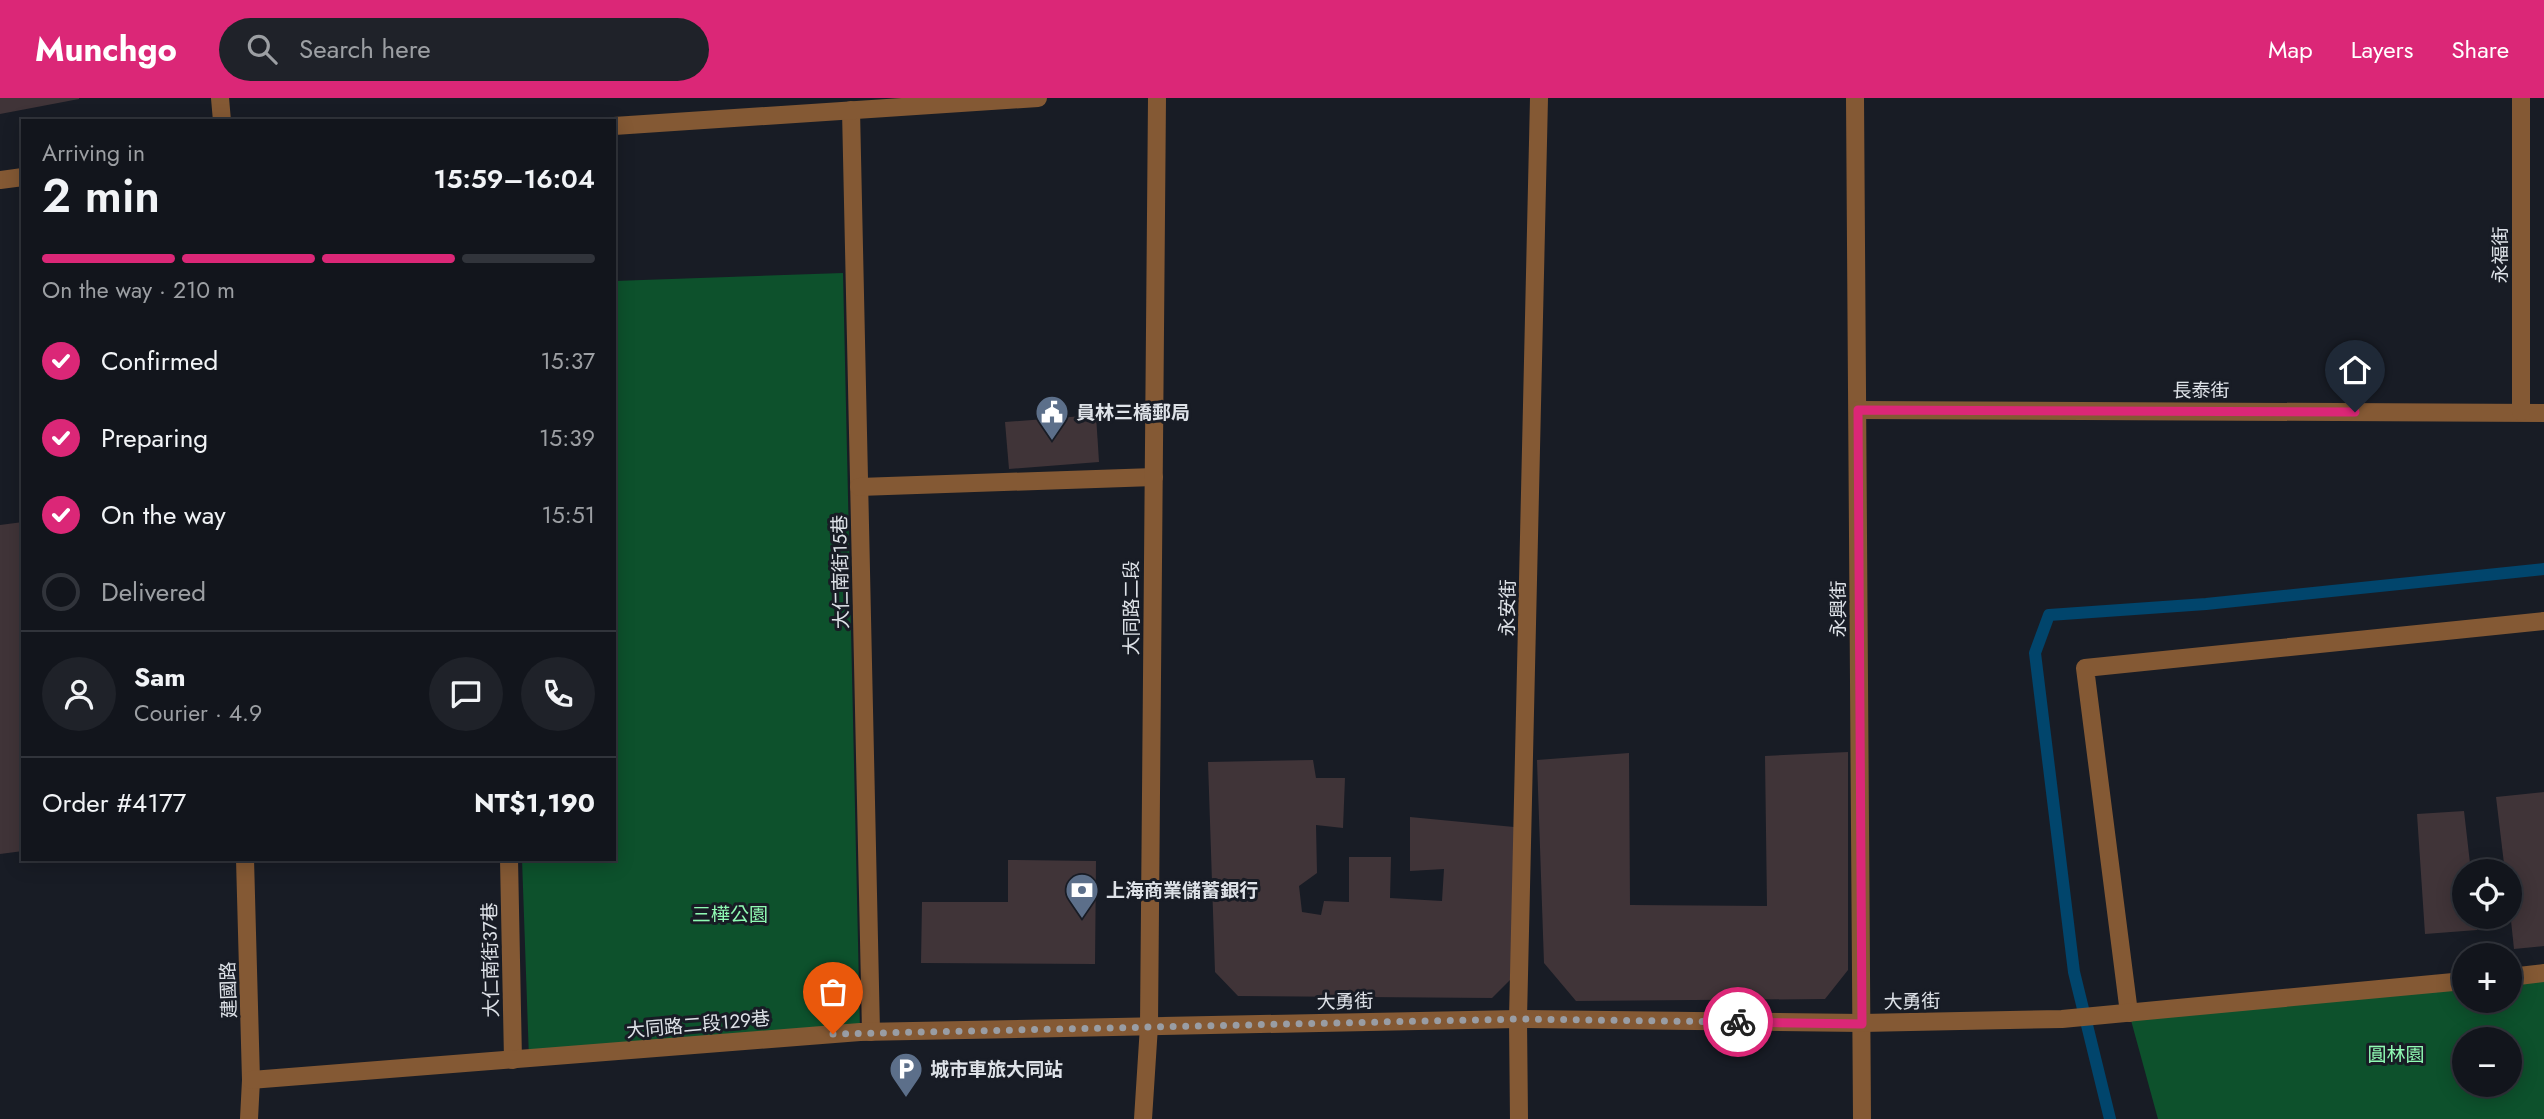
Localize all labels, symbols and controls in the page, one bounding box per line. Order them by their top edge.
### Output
search box [219,18,709,81]
text: Munchgo [35,26,177,73]
icon: search [243,30,281,68]
text: Search here [299,30,431,68]
text: Map [2268,32,2313,67]
text: Layers [2351,32,2413,67]
text: Share [2451,32,2509,67]
text: Arriving in [42,136,145,170]
text: 15:59–16:04 [434,160,595,198]
text: 2 min [42,163,160,229]
street label: 永福街 [2487,226,2514,284]
text: On the way · 210 m [42,273,235,307]
pin [2325,340,2385,412]
icon: check [42,342,80,380]
text: Confirmed [101,342,218,380]
text: 15:37 [540,344,595,378]
icon: home [2336,351,2374,389]
street label: 長泰街 [2172,377,2230,404]
public building icon: 員林三橋郵局 [1033,393,1071,442]
place label: 員林三橋郵局 [1076,399,1190,426]
icon: check [42,419,80,457]
text: Preparing [101,419,208,457]
text: 15:39 [539,421,595,455]
icon: check [42,496,80,534]
text: On the way [101,496,226,534]
text: 15:51 [541,498,595,532]
street label: 大仁南街15巷 [826,515,855,629]
street label: 大同路二段 [1118,560,1145,656]
text: Delivered [101,573,206,611]
street label: 永安街 [1494,579,1521,637]
street label: 永興街 [1825,580,1852,638]
button: person [42,657,116,731]
button: chat [429,657,503,731]
button: phone [521,657,595,731]
text: Sam [134,658,186,696]
text: Courier · 4.9 [134,696,262,730]
text: Order #4177 [42,784,186,822]
text: NT$1,190 [474,784,595,822]
map controls [2452,859,2522,1097]
button: locate [2452,859,2522,929]
bank icon: 上海商業儲蓄銀行 [1063,871,1101,920]
place label: 上海商業儲蓄銀行 [1106,877,1258,904]
park label: 三樺公園 [692,901,768,928]
street label: 大仁南街37巷 [476,902,505,1018]
button: + [2452,943,2522,1013]
street label: 建國路 [214,961,243,1019]
pin [803,962,863,1034]
icon: bag [814,973,852,1011]
courier [1703,987,1773,1057]
street label: 大勇街 [1316,988,1374,1015]
street label: 大勇街 [1883,988,1941,1015]
icon: bike [1719,1003,1757,1041]
street label: 大同路二段129巷 [625,1005,771,1044]
button: − [2452,1027,2522,1097]
park label: 圓林園 [2367,1041,2425,1068]
parking icon: 城市車旅大同站 [887,1050,925,1099]
place label: 城市車旅大同站 [930,1056,1063,1083]

